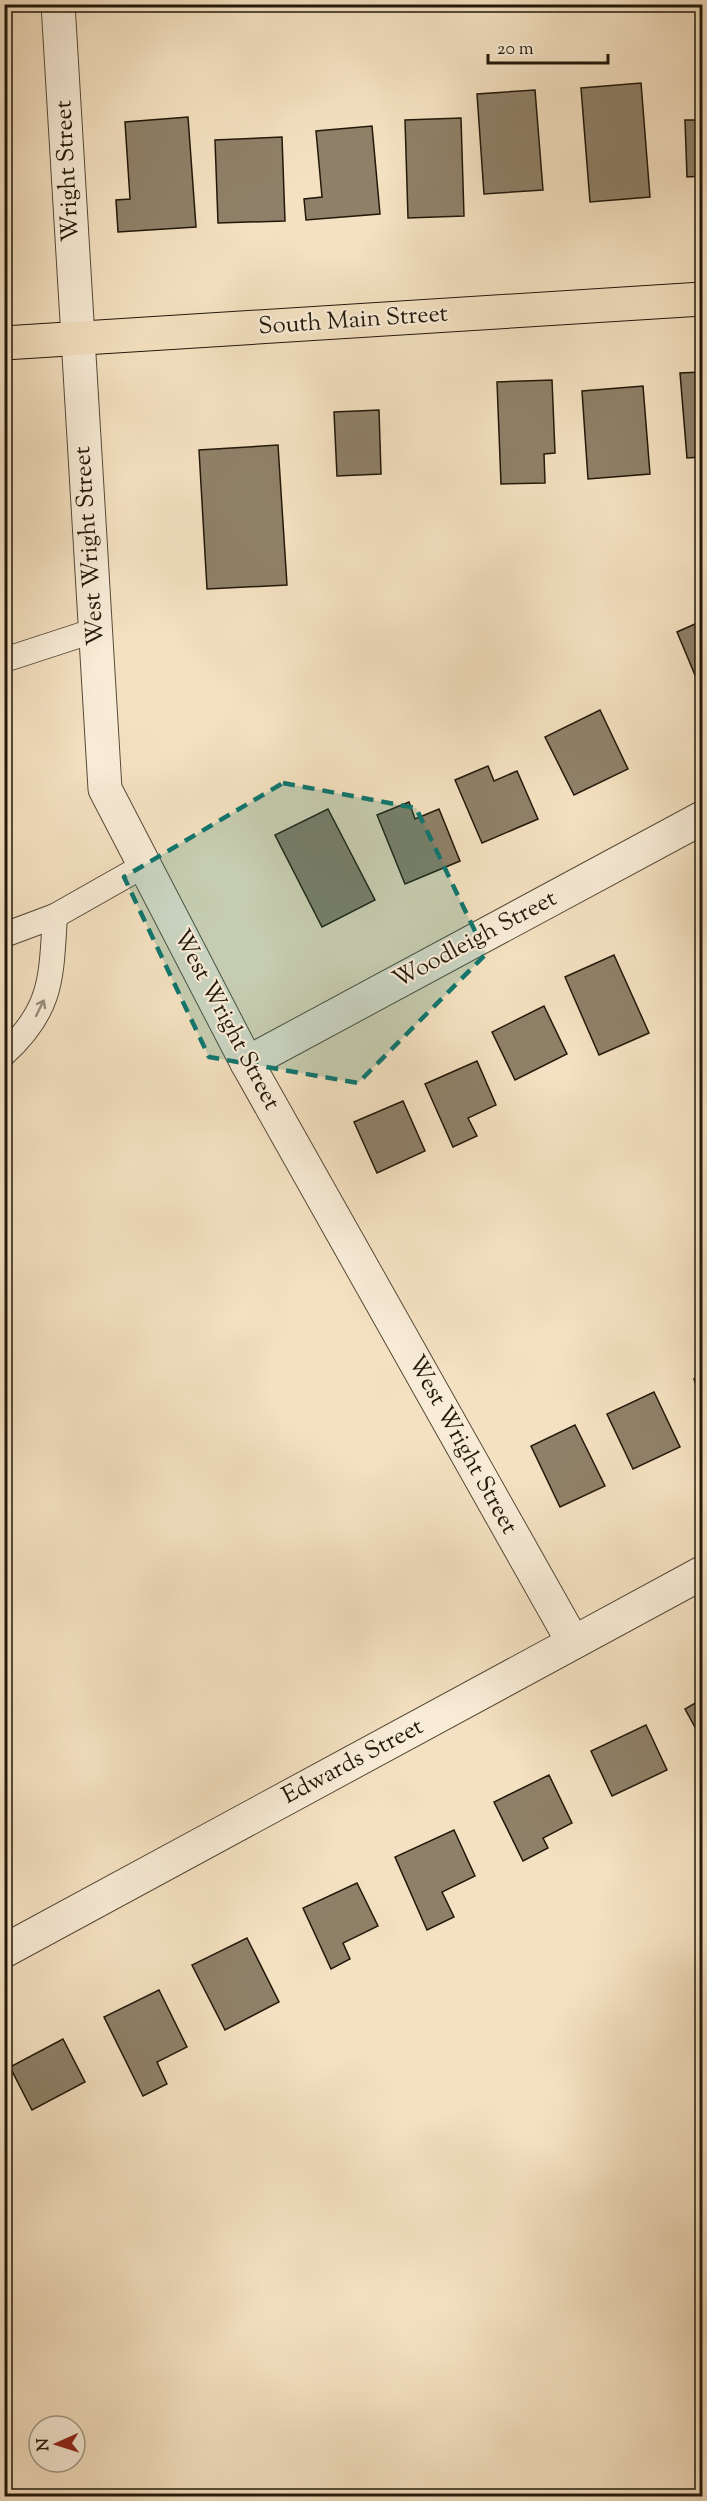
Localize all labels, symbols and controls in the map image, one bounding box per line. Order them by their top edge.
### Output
scale bar [488,27,608,65]
text: 20 m [497,37,534,63]
street label: Wright Street [47,99,89,243]
street label: South Main Street [257,297,449,345]
street label: West Wright Street [66,445,114,647]
street label: Woodleigh Street [387,882,563,998]
street label: West Wright Street [164,924,288,1116]
one-way arrow [35,1000,47,1018]
street label: West Wright Street [399,1349,525,1541]
street label: Edwards Street [276,1710,430,1814]
north arrow [27,2414,87,2474]
text: N [33,2437,56,2452]

